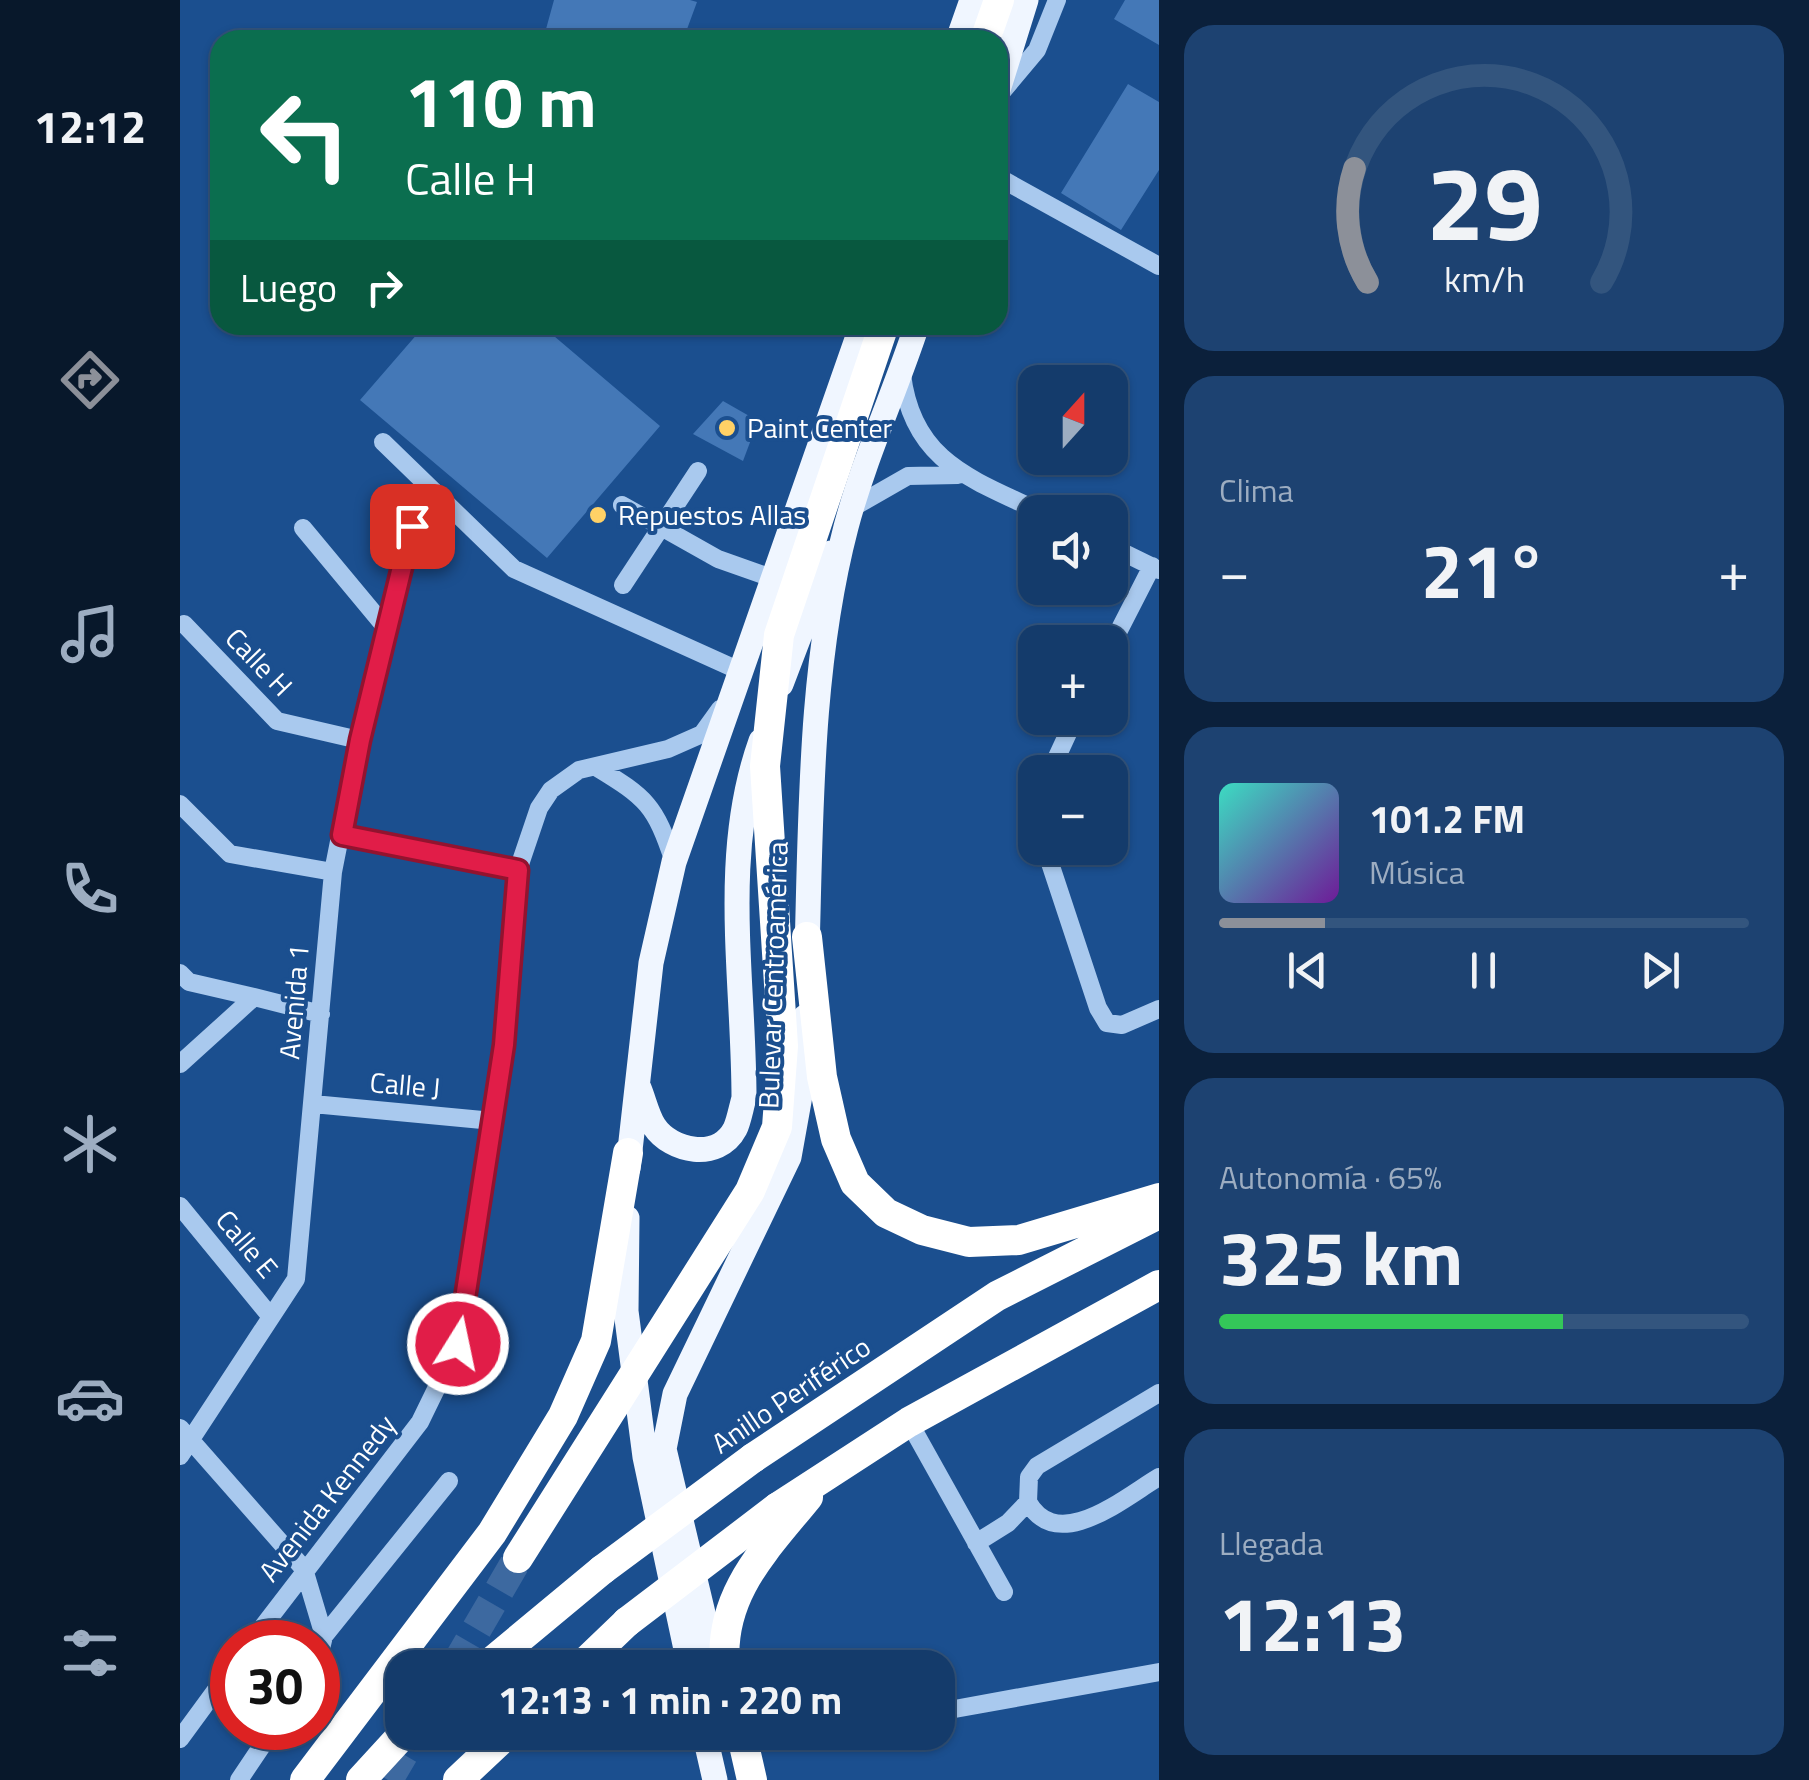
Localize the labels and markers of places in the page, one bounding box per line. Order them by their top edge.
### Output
place label: Paint Center [747,406,893,449]
marker: Paint Center [716,417,738,439]
pin [370,484,455,569]
place label: Repuestos Allas [618,493,806,536]
marker: Repuestos Allas [587,504,609,526]

